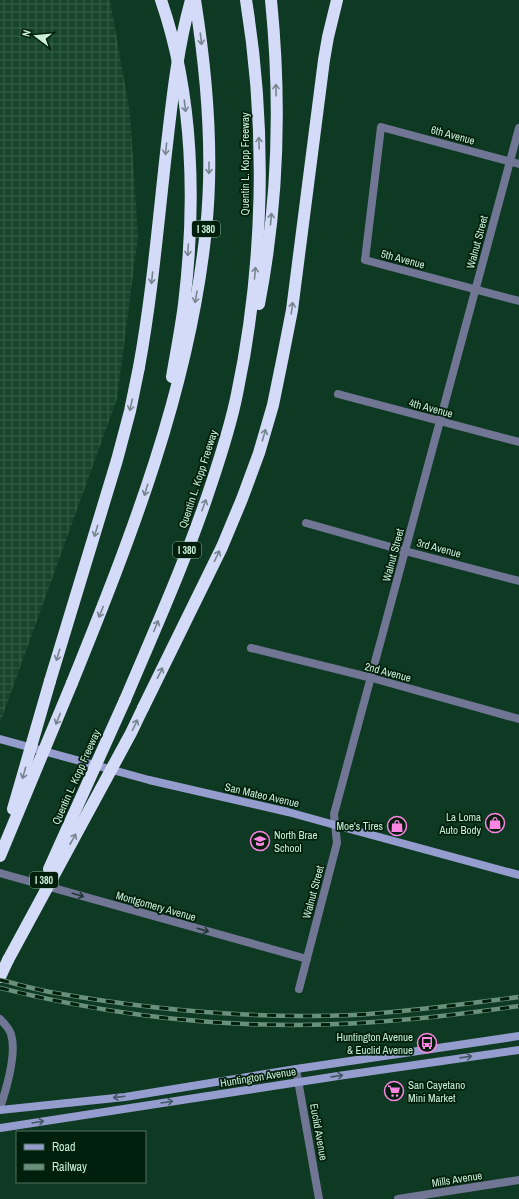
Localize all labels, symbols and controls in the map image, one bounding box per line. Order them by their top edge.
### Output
north arrow [16,16,56,56]
text: N [19,28,34,38]
one-way arrow [197,32,205,45]
one-way arrow [272,84,280,97]
one-way arrow [181,99,189,112]
street label: Quentin L. Kopp Freeway [238,112,252,215]
street label: 6th Avenue [429,122,477,148]
one-way arrow [255,137,263,150]
one-way arrow [163,142,170,155]
one-way arrow [205,161,213,174]
one-way arrow [268,213,275,226]
street label: Walnut Street [463,213,491,270]
road number: I 380 [192,221,220,237]
one-way arrow [185,243,192,256]
street label: 5th Avenue [379,246,427,272]
one-way arrow [251,267,258,280]
one-way arrow [148,271,156,284]
one-way arrow [192,291,200,304]
one-way arrow [288,302,296,315]
street label: 4th Avenue [407,395,455,421]
one-way arrow [127,399,135,412]
street label: Quentin L. Kopp Freeway [175,427,221,530]
one-way arrow [261,429,268,442]
one-way arrow [142,483,149,496]
one-way arrow [201,499,209,511]
one-way arrow [92,524,99,537]
street label: Walnut Street [379,526,407,583]
street label: 3rd Avenue [415,535,463,561]
road number: I 380 [173,542,201,558]
one-way arrow [214,551,222,563]
one-way arrow [97,605,105,617]
one-way arrow [153,620,160,632]
one-way arrow [54,648,61,661]
street label: 2nd Avenue [363,659,413,685]
one-way arrow [157,667,164,679]
one-way arrow [53,713,61,725]
one-way arrow [132,719,139,731]
street label: Quentin L. Kopp Freeway [49,727,103,827]
one-way arrow [19,766,27,779]
street label: San Mateo Avenue [223,780,301,810]
place label: La Loma Auto Body [438,810,481,837]
shop icon: La Loma Auto Body [484,812,506,834]
shop icon: Moe's Tires [386,815,408,837]
place label: Moe's Tires [337,819,383,833]
place label: North Brae School [274,828,318,855]
school or university icon: North Brae School [249,830,271,852]
one-way arrow [70,834,78,846]
street label: Walnut Street [299,863,327,920]
road number: I 380 [30,872,58,888]
street label: Montgomery Avenue [114,888,198,924]
one-way arrow [71,892,84,899]
one-way arrow [197,927,210,934]
place label: Huntington Avenue & Euclid Avenue [336,1030,413,1057]
bus stop icon: Huntington Avenue & Euclid Avenue [416,1032,438,1054]
one-way arrow [459,1053,472,1061]
street label: Huntington Avenue [219,1064,297,1090]
one-way arrow [330,1072,343,1080]
place label: San Cayetano Mini Market [408,1078,465,1105]
supermarket icon: San Cayetano Mini Market [383,1080,405,1102]
one-way arrow [113,1093,126,1101]
one-way arrow [160,1098,173,1106]
street label: Euclid Avenue [307,1102,331,1162]
one-way arrow [32,1118,45,1126]
legend [16,1131,146,1183]
text: Road [52,1139,76,1155]
text: Railway [52,1159,87,1175]
street label: Mills Avenue [431,1168,483,1190]

